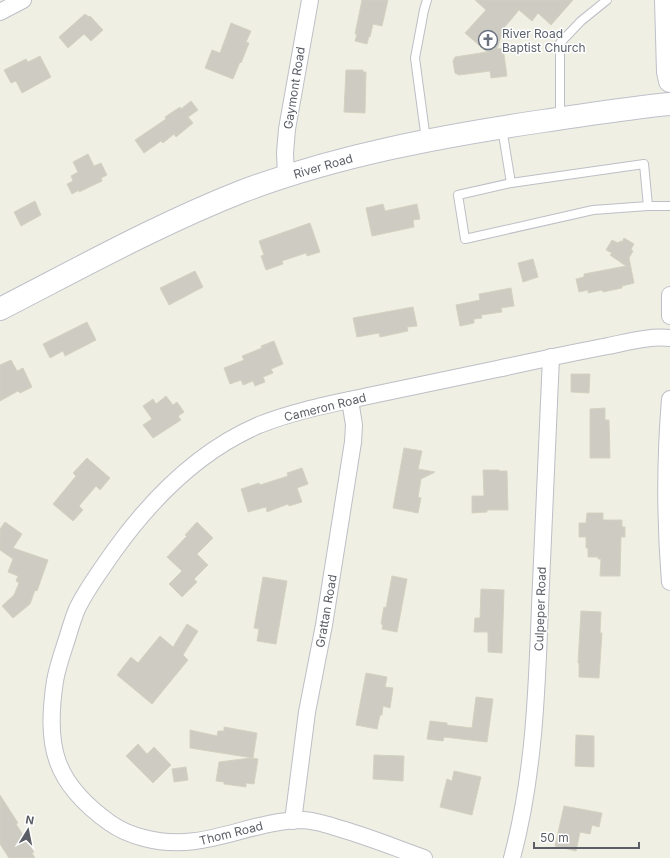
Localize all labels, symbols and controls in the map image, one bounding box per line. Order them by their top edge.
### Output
place label: River Road Baptist Church [502,26,586,55]
church icon: River Road Baptist Church [477,29,499,51]
street label: Gaymont Road [280,46,308,130]
street label: River Road [292,150,354,182]
street label: Cameron Road [282,390,368,424]
street label: Culpeper Road [531,567,549,651]
street label: Grattan Road [312,573,340,649]
north arrow [8,810,48,850]
text: N [24,813,35,828]
street label: Thom Road [198,818,264,848]
scale bar [534,824,639,850]
text: 50 m [540,830,569,845]

